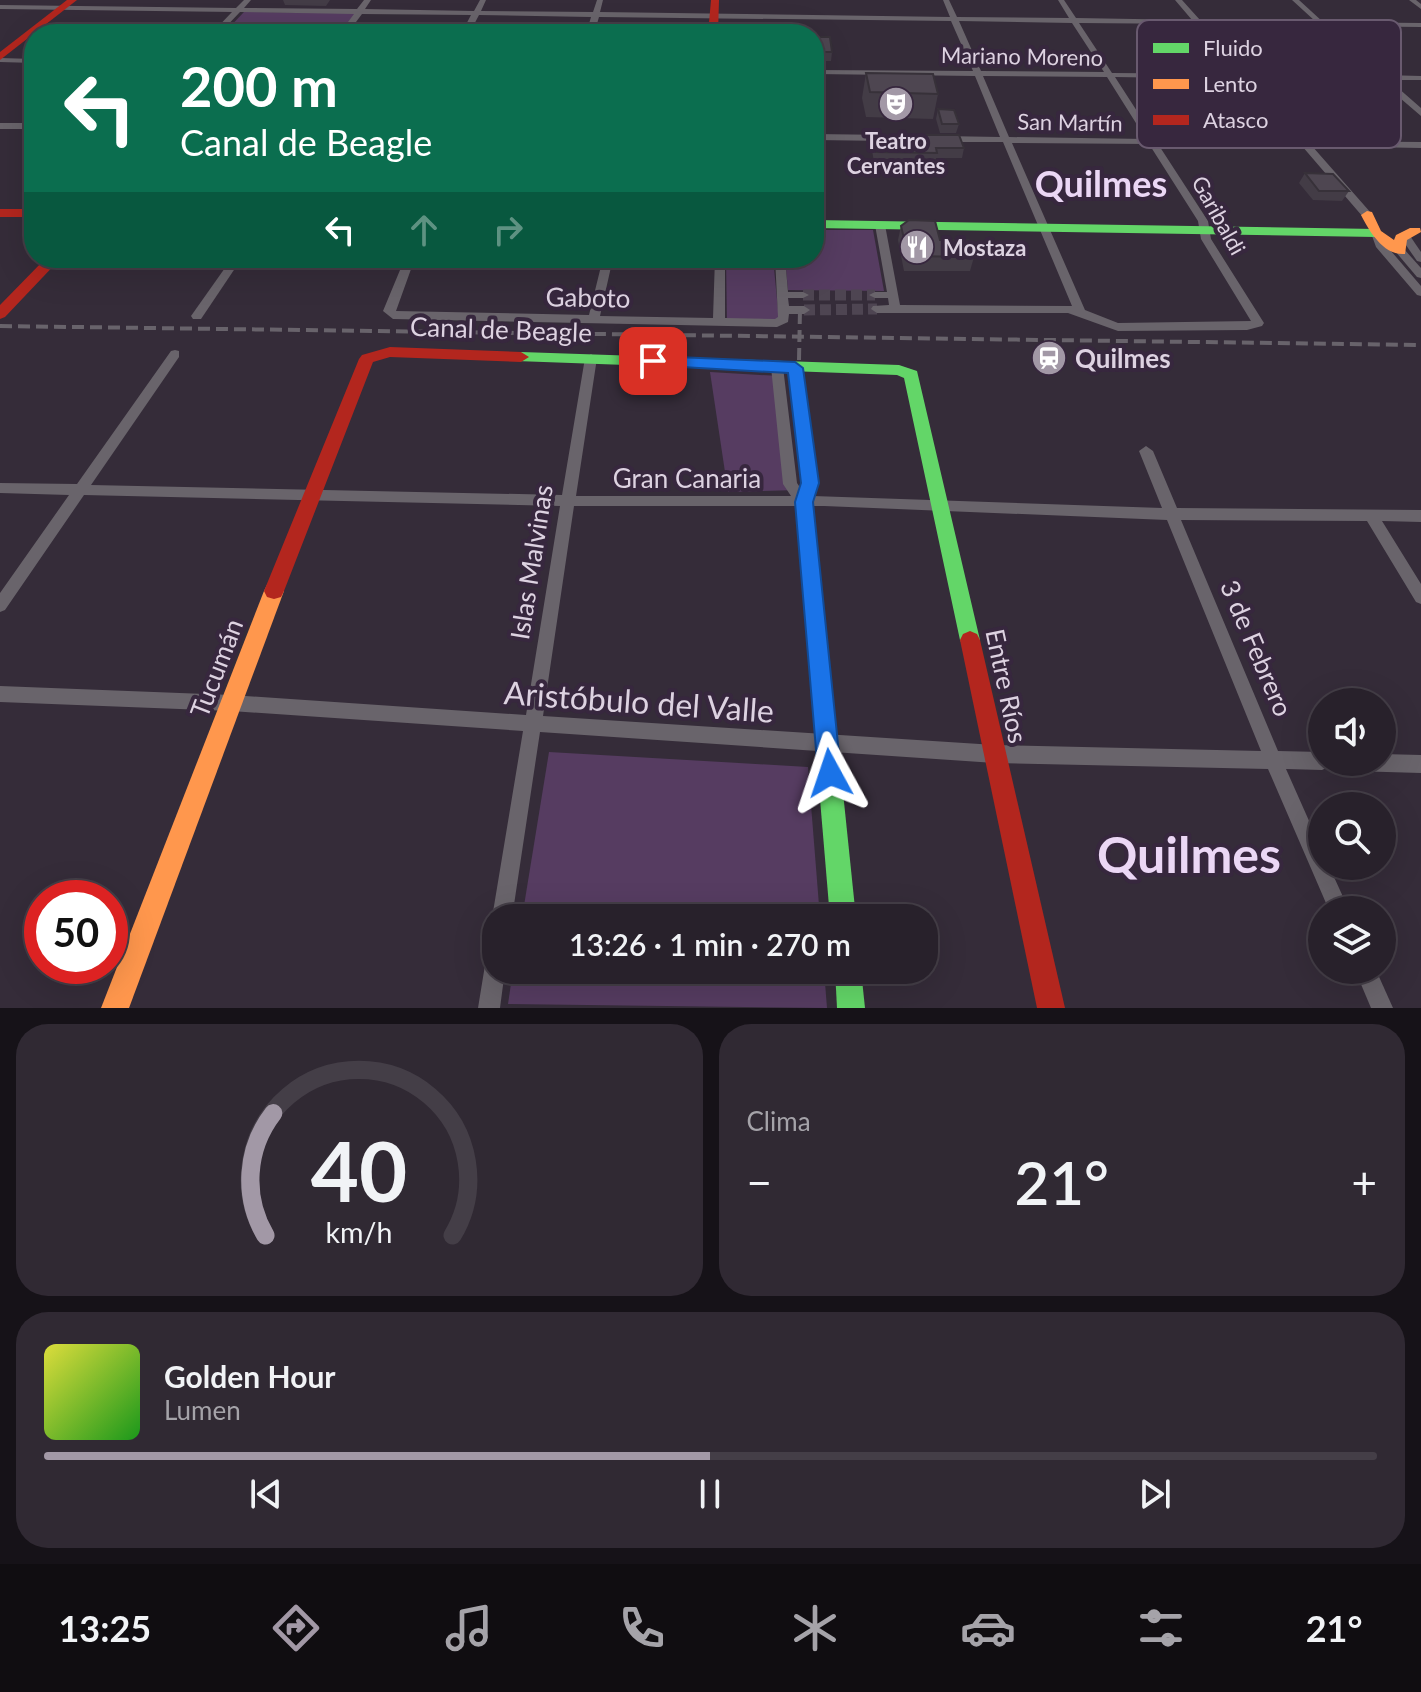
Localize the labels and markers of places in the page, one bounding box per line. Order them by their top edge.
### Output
theatre icon: Teatro Cervantes [877,85,915,123]
place label: Teatro Cervantes [847,127,945,179]
restaurant icon: Mostaza [898,228,936,266]
place label: Mostaza [943,234,1026,261]
pin [619,327,687,395]
station icon: Quilmes [1030,339,1068,377]
place label: Quilmes [1075,342,1171,374]

